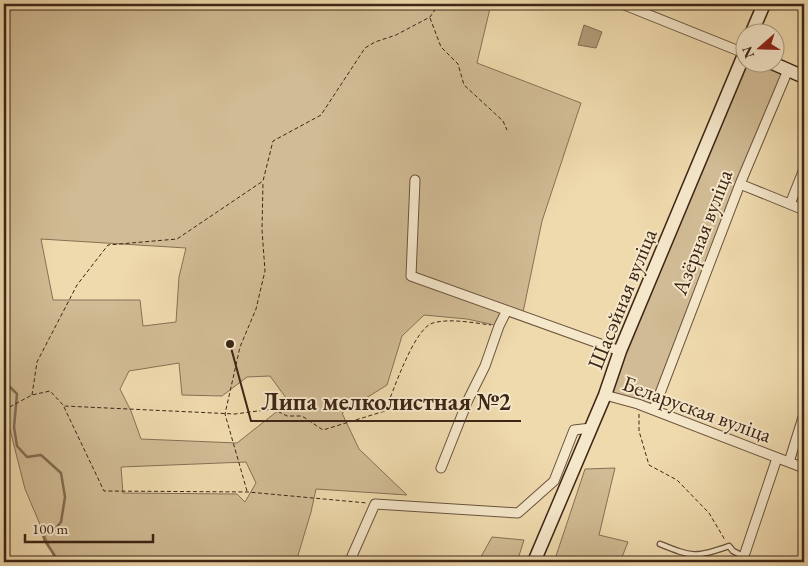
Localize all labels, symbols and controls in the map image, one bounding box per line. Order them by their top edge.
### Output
north arrow [736,22,786,72]
text: N [737,43,758,61]
street label: Азёрная вуліца [664,165,739,300]
street label: Шасэйная вуліца [581,224,664,374]
street label: Беларуская вуліца [618,369,776,450]
callout: Липа мелколистная №2 [251,382,521,421]
text: Липа мелколистная №2 [261,386,511,417]
scale bar [25,511,152,543]
text: 100 m [32,519,69,538]

